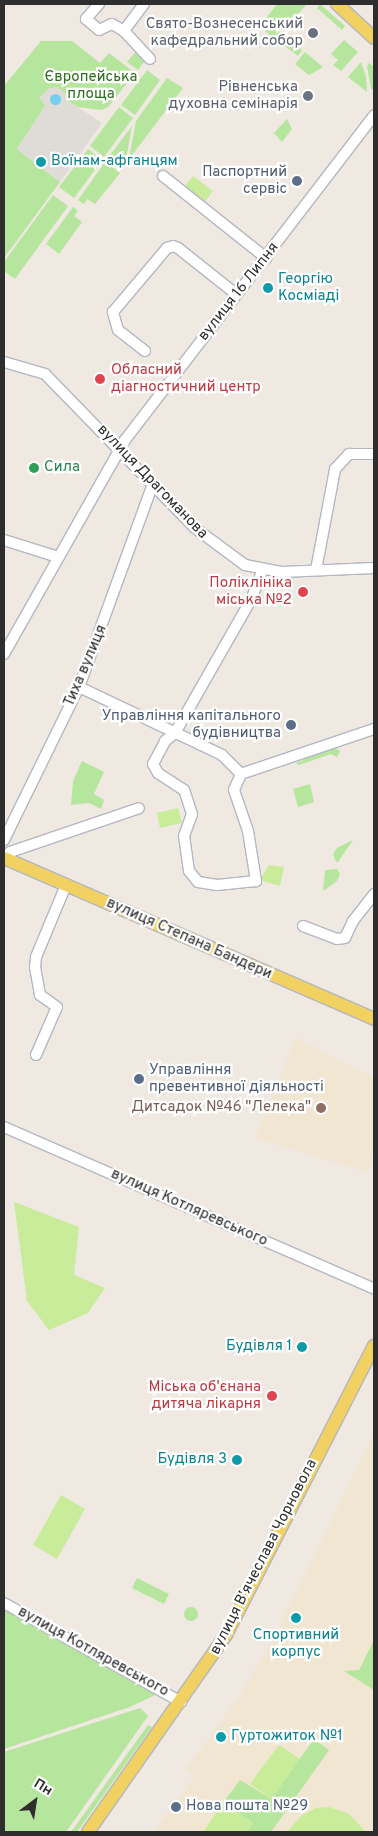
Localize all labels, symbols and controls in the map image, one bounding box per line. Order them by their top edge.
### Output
place label: Свято-Вознесенський кафедральний собор [146,15,303,50]
marker: Свято-Вознесенський кафедральний собор [307,27,319,39]
park label: Європейська площа [45,68,137,103]
place label: Рівненська духовна семінарія [168,78,298,113]
marker: Рівненська духовна семінарія [302,90,314,102]
place label: Воїнам-афганцям [51,153,178,171]
marker: Воїнам-афганцям [35,156,47,168]
place label: Паспортний сервіс [202,163,287,198]
marker: Паспортний сервіс [291,175,303,187]
street label: вулиця 16 Липня [195,239,283,345]
place label: Георгію Косміаді [278,270,339,305]
marker: Георгію Косміаді [262,282,274,294]
place label: Обласний діагностичний центр [111,361,261,396]
marker: Обласний діагностичний центр [93,372,107,386]
street label: вулиця Драгоманова [93,421,211,543]
place label: Сила [44,459,80,477]
marker: Сила [28,462,40,474]
place label: Поліклініка міська №2 [209,574,292,609]
marker: Поліклініка міська №2 [296,585,310,599]
street label: Тиха вулиця [61,622,111,710]
place label: Управління капітального будівництва [102,707,281,742]
marker: Управління капітального будівництва [285,719,297,731]
street label: вулиця Степана Бандери [103,894,275,984]
place label: Управління превентивної діяльності [149,1061,324,1096]
marker: Управління превентивної діяльності [133,1073,145,1085]
place label: Дитсадок №46 "Лелека" [131,1099,311,1117]
marker: Дитсадок №46 "Лелека" [315,1102,327,1114]
street label: вулиця Котляревського [108,1165,270,1251]
place label: Будівля 1 [226,1338,292,1356]
marker: Будівля 1 [296,1341,308,1353]
place label: Міська об'єнана дитяча лікарня [148,1378,261,1413]
marker: Міська об'єнана дитяча лікарня [265,1389,279,1403]
place label: Будівля 3 [158,1451,227,1469]
marker: Будівля 3 [231,1454,243,1466]
street label: вулиця Вʼячеслава Чорновола [207,1456,321,1658]
street label: вулиця Котляревського [15,1603,171,1701]
marker: Спортивний корпус [290,1612,302,1624]
place label: Спортивний корпус [253,1626,339,1661]
place label: Гуртожиток №1 [231,1728,343,1746]
marker: Гуртожиток №1 [215,1731,227,1743]
north arrow [10,1776,60,1826]
text: Пн [31,1776,55,1800]
place label: Нова пошта №29 [186,1798,308,1816]
marker: Нова пошта №29 [170,1801,182,1813]

